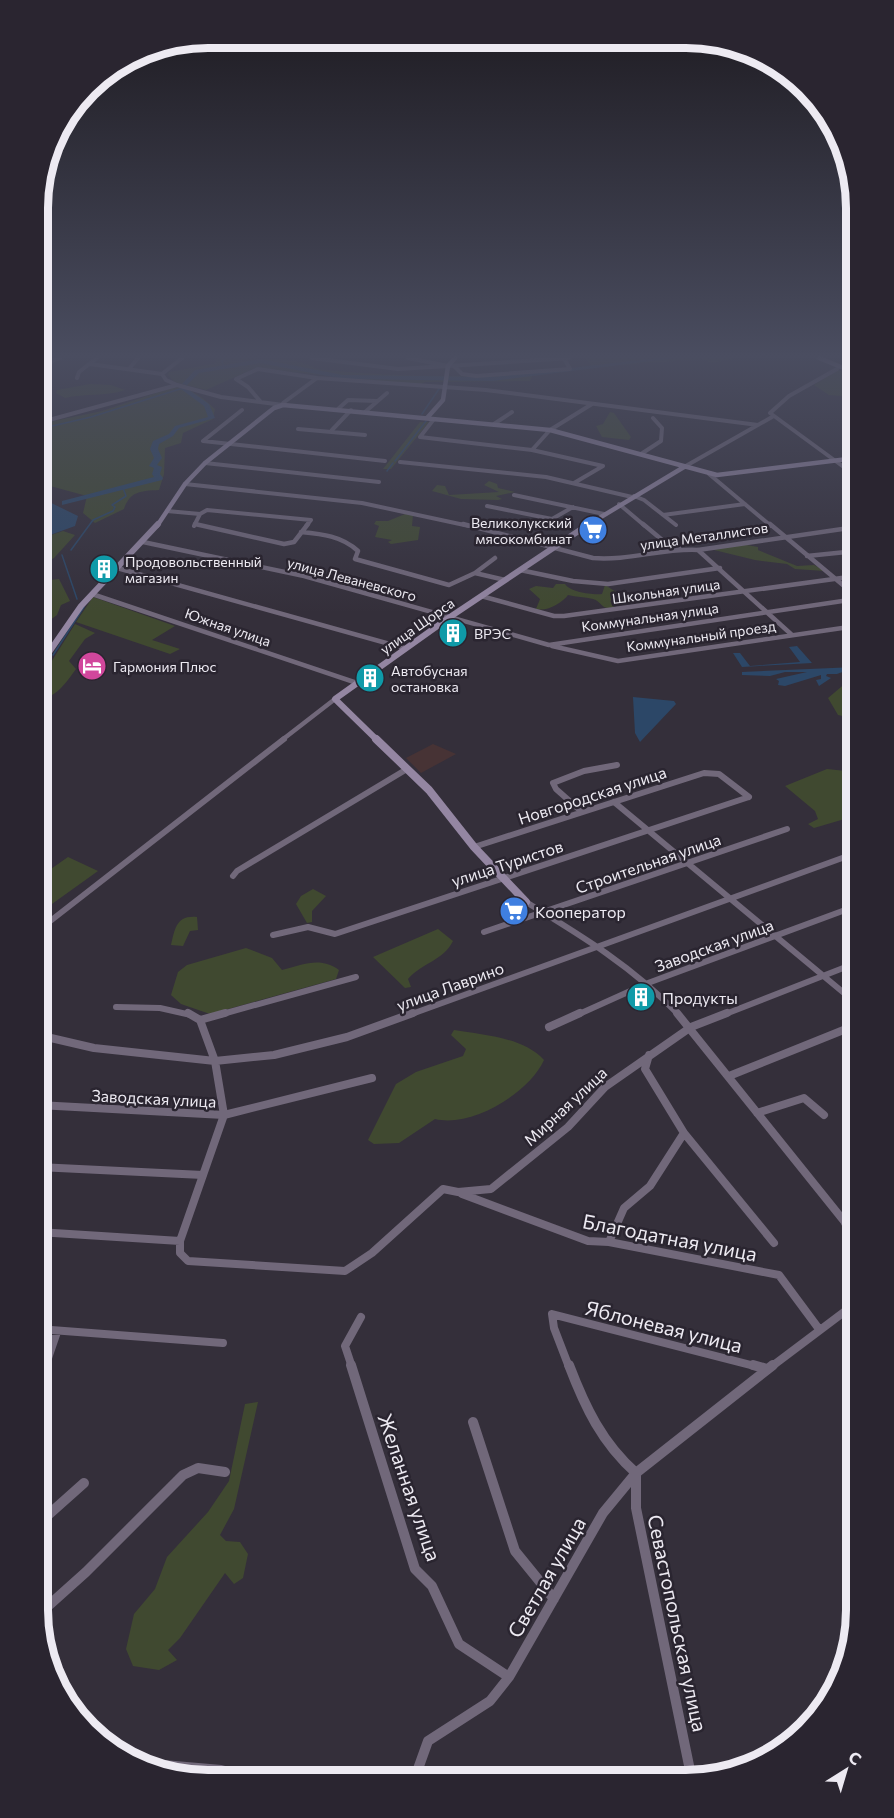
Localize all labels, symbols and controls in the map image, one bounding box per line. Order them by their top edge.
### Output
place label: Великолукский мясокомбинат [471,514,572,547]
supermarket icon: Великолукский мясокомбинат [577,514,609,546]
street label: улица Металлистов [639,519,769,553]
building icon: Продовольственный магазин [88,553,120,585]
place label: Продовольственный магазин [125,553,262,586]
street label: улица Леваневского [285,554,419,604]
street label: Школьная улица [611,575,721,607]
street label: улица Щорса [377,594,457,658]
street label: Коммунальная улица [580,599,720,635]
street label: Южная улица [183,604,273,650]
building icon: ВРЭС [437,617,469,649]
street label: Коммунальный проезд [625,617,777,655]
place label: ВРЭС [474,625,511,642]
hotel icon: Гармония Плюс [76,650,108,682]
place label: Гармония Плюс [113,658,216,675]
building icon: Автобусная остановка [354,662,386,694]
place label: Автобусная остановка [391,662,468,695]
street label: Новгородская улица [516,762,668,828]
street label: Строительная улица [573,829,723,897]
street label: улица Туристов [449,836,565,890]
supermarket icon: Кооператор [498,895,530,927]
place label: Кооператор [535,902,626,921]
street label: Заводская улица [652,915,776,975]
street label: улица Лаврино [394,958,506,1014]
building icon: Продукты [625,981,657,1013]
place label: Продукты [662,988,738,1007]
street label: Мирная улица [520,1063,610,1149]
street label: Заводская улица [91,1085,217,1111]
street label: Благодатная улица [581,1208,759,1266]
street label: Яблоневая улица [583,1295,745,1357]
street label: Желанная улица [373,1410,447,1564]
street label: Севастопольская улица [643,1512,713,1734]
street label: Светлая улица [502,1513,590,1641]
north arrow [816,1740,876,1800]
text: С [845,1747,865,1769]

